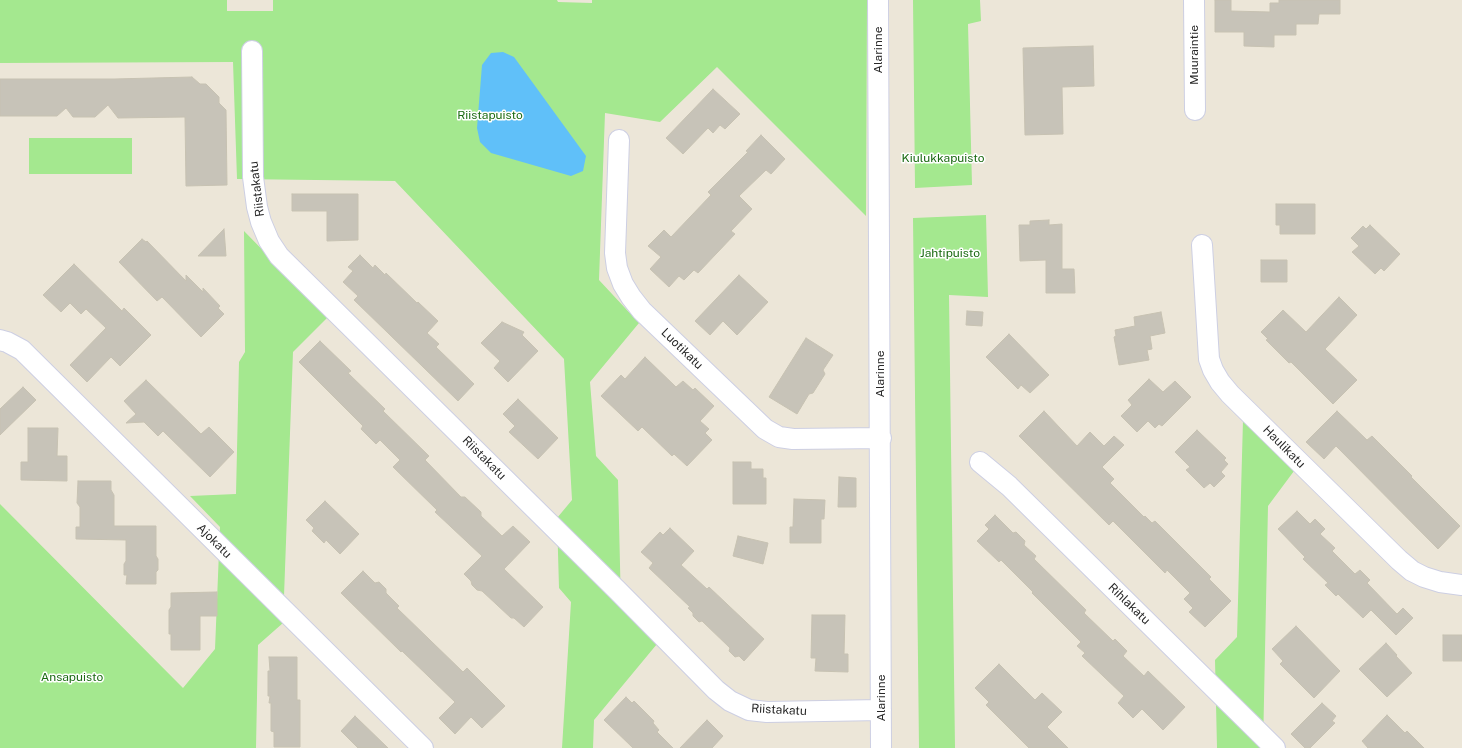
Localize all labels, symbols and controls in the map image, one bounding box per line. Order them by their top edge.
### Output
street label: Muuraintie [1187,25,1201,85]
street label: Alarinne [871,26,885,74]
park label: Riistapuisto [457,108,523,122]
park label: Kiulukkapuisto [901,151,985,165]
street label: Riistakatu [246,160,268,218]
park label: Jahtipuisto [920,246,980,260]
street label: Luotikatu [658,326,706,372]
street label: Alarinne [873,350,887,398]
street label: Haulikatu [1260,423,1308,471]
street label: Riistakatu [459,433,509,483]
street label: Ajokatu [194,521,234,561]
street label: Rihlakatu [1105,581,1153,627]
park label: Ansapuisto [41,670,103,684]
street label: Alarinne [874,674,888,722]
street label: Riistakatu [751,701,807,719]

